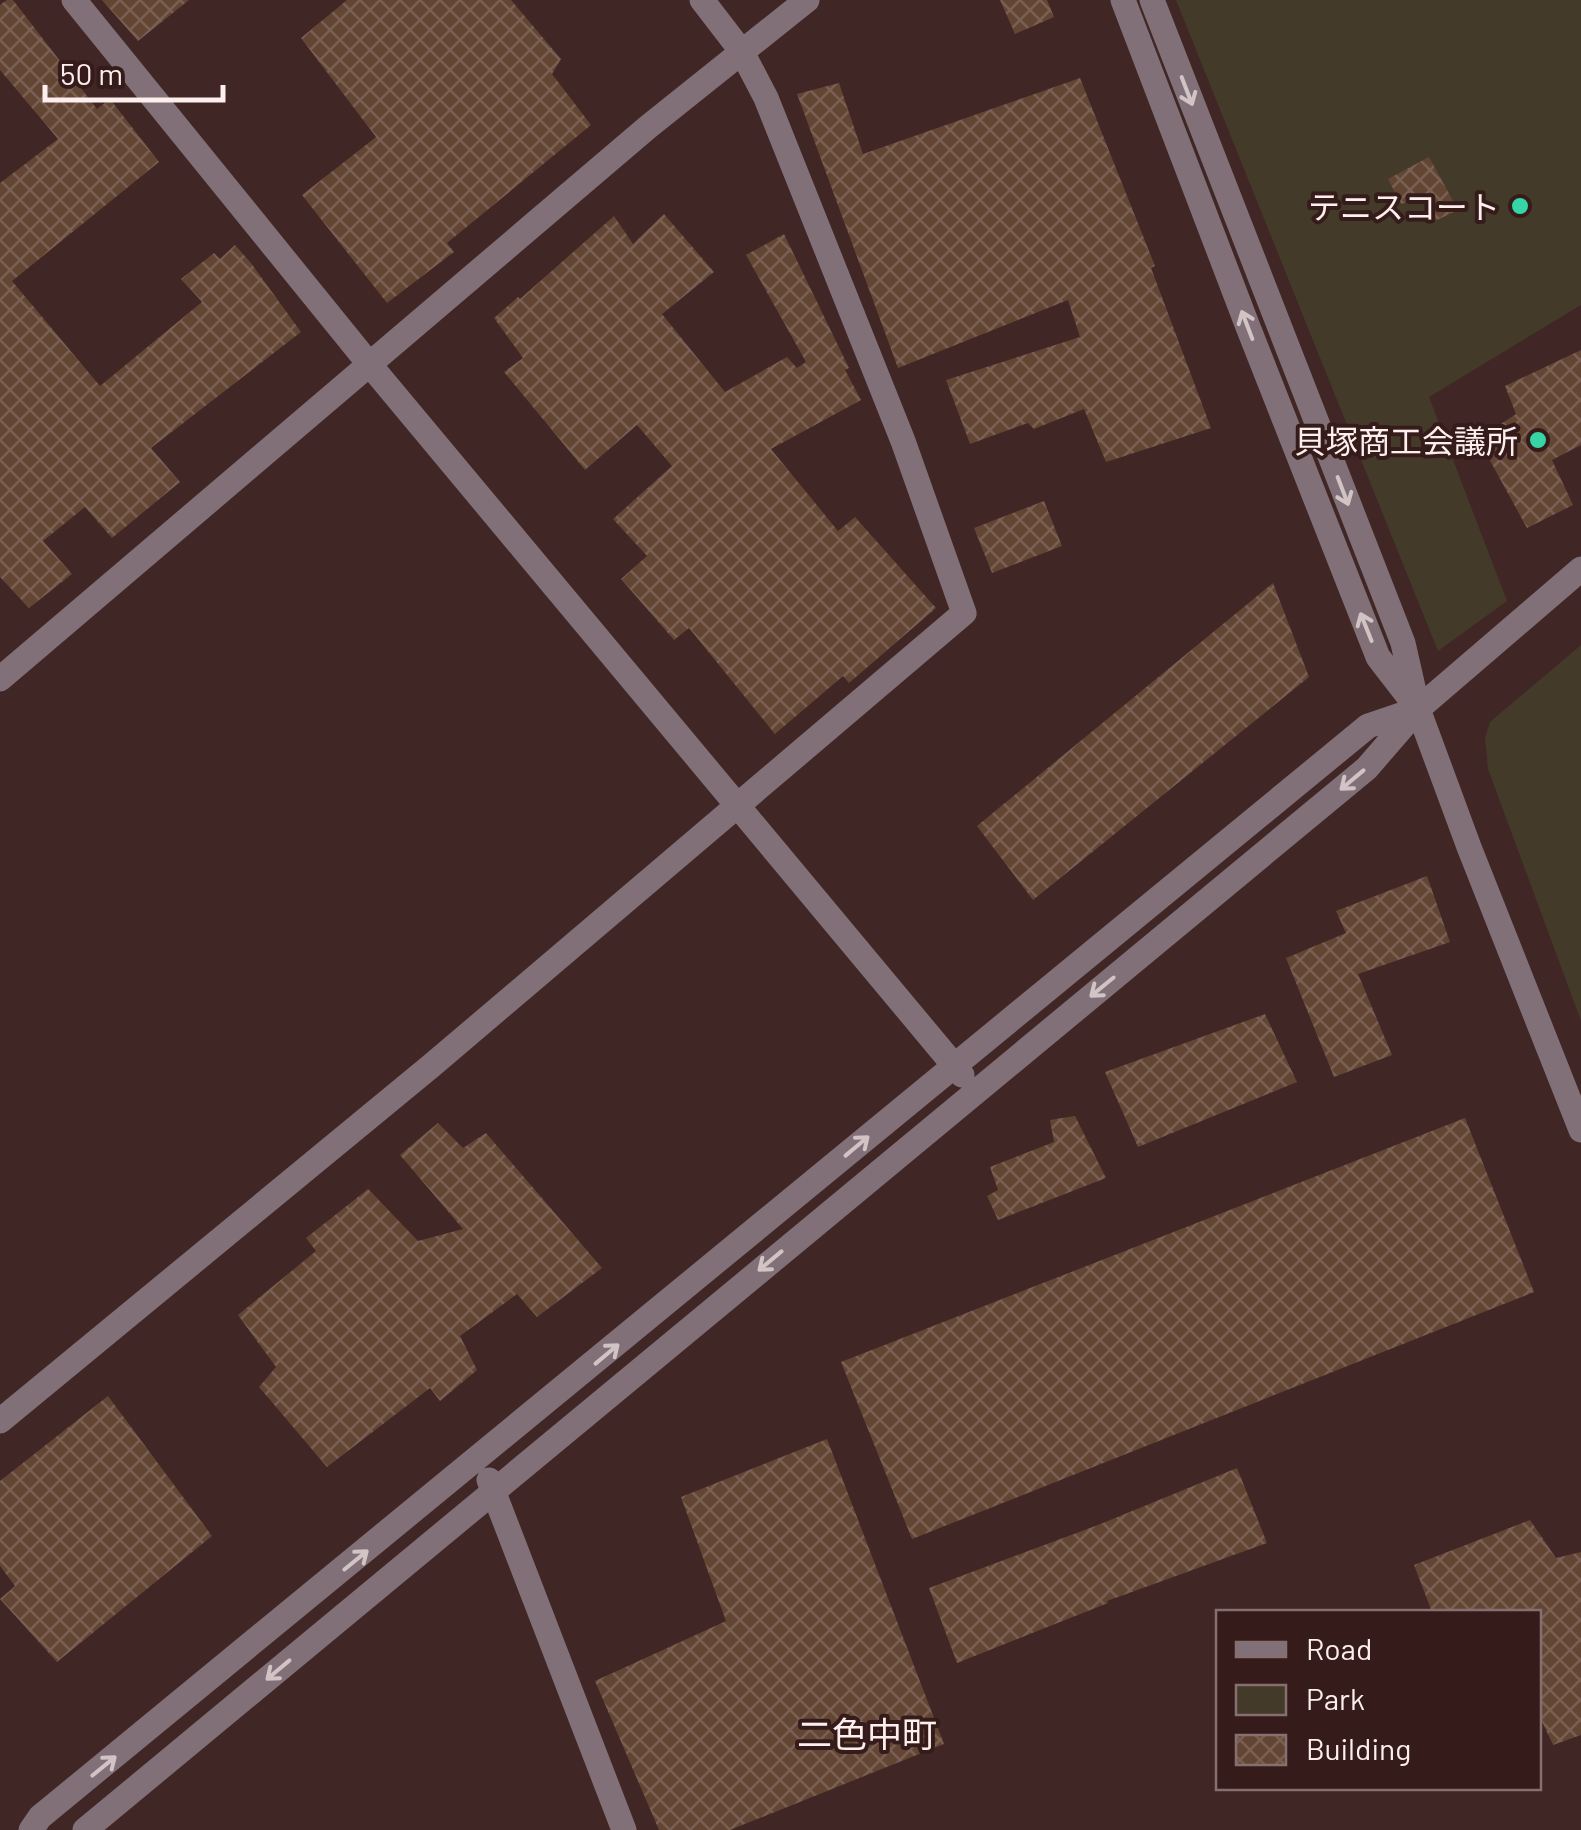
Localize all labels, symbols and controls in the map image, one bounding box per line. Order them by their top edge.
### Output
scale bar [45,40,222,102]
text: 50 m [60,55,123,91]
one-way arrow [1180,75,1198,106]
place label: テニスコート [1308,187,1500,225]
marker: テニスコート [1509,195,1531,217]
one-way arrow [1237,310,1255,341]
place label: 貝塚商工会議所 [1294,421,1518,459]
marker: 貝塚商工会議所 [1527,429,1549,451]
one-way arrow [1336,476,1354,506]
one-way arrow [1356,612,1374,643]
one-way arrow [1340,768,1365,791]
one-way arrow [1089,976,1115,998]
one-way arrow [843,1135,869,1157]
one-way arrow [757,1250,783,1272]
one-way arrow [593,1343,619,1365]
one-way arrow [342,1549,368,1571]
legend [1216,1610,1541,1790]
text: Road [1306,1630,1372,1666]
one-way arrow [266,1659,292,1681]
text: Park [1306,1680,1365,1716]
district label: 二色中町 [797,1712,937,1754]
text: Building [1306,1730,1411,1766]
one-way arrow [90,1755,116,1777]

